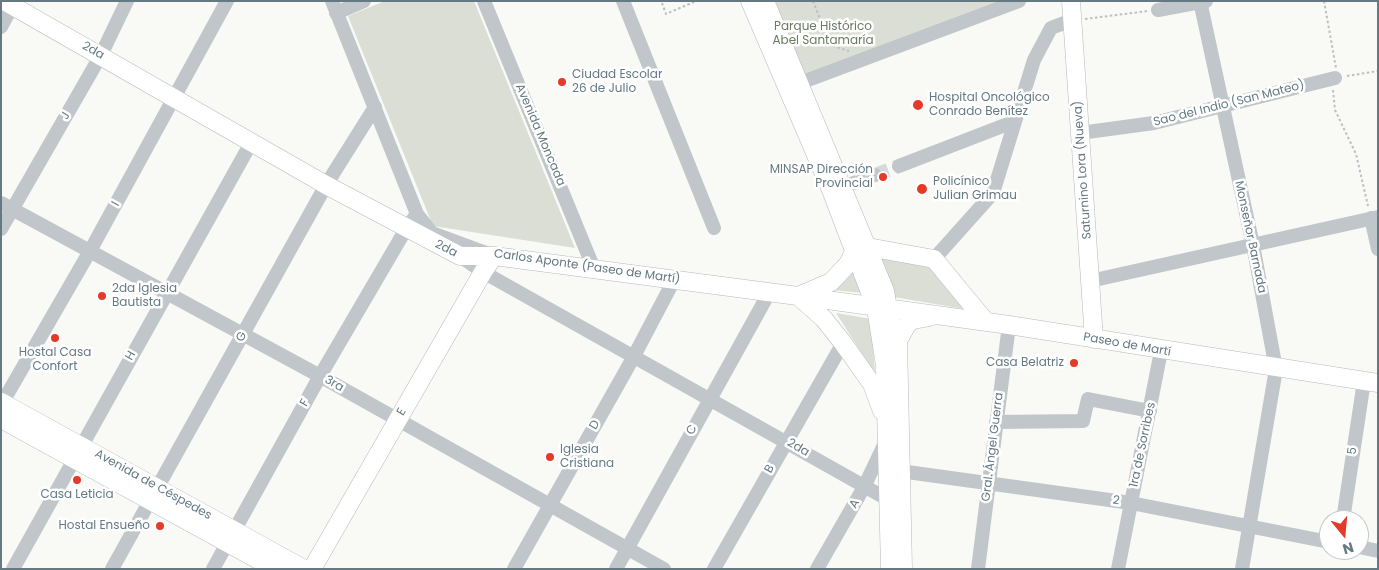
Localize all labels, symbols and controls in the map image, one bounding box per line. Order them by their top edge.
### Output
park label: Parque Histórico Abel Santamaría [772,20,874,48]
street label: 2da [79,39,107,63]
place label: Ciudad Escolar 26 de Julio [572,68,662,96]
marker: Ciudad Escolar 26 de Julio [556,76,568,88]
street label: Sao del Indio (San Mateo) [1152,78,1306,130]
street label: Avenida Moncada [512,82,568,188]
place label: Hospital Oncológico Conrado Benítez [929,91,1050,119]
marker: Hospital Oncológico Conrado Benítez [911,98,925,112]
street label: Saturnino Lora (Nueva) [1071,100,1095,240]
street label: J [58,110,74,122]
place label: MINSAP Dirección Provincial [770,163,873,191]
marker: MINSAP Dirección Provincial [877,171,889,183]
place label: Policínico Julian Grimau [933,175,1017,203]
street label: Monseñor Barnada [1231,180,1269,294]
marker: Policínico Julian Grimau [915,182,929,196]
street label: I [109,199,123,209]
street label: 2da [432,237,460,261]
street label: Carlos Aponte (Paseo de Martí) [493,247,681,287]
place label: 2da Iglesia Bautista [112,282,177,310]
marker: 2da Iglesia Bautista [96,290,108,302]
street label: G [233,329,251,345]
street label: Paseo de Martí [1082,330,1172,360]
marker: Hostal Casa Confort [49,332,61,344]
place label: Hostal Casa Confort [19,346,91,374]
street label: H [123,349,139,363]
place label: Casa Belatriz [986,356,1064,370]
marker: Casa Belatriz [1068,357,1080,369]
street label: 3ra [322,373,346,395]
street label: Gral. Ángel Guerra [979,392,1007,502]
street label: F [297,397,313,409]
street label: 1ra de Sorribes [1127,401,1159,489]
street label: E [394,406,410,418]
street label: D [587,418,603,432]
street label: C [683,422,701,438]
street label: 2da [784,436,812,460]
place label: Iglesia Cristiana [560,443,614,471]
street label: 5 [1345,446,1361,456]
street label: Avenida de Céspedes [92,447,214,523]
marker: Iglesia Cristiana [544,451,556,463]
street label: B [762,462,778,476]
marker: Casa Leticia [71,474,83,486]
place label: Casa Leticia [40,488,114,502]
street label: 2 [1112,493,1120,509]
street label: A [847,497,863,511]
north arrow [1319,510,1369,560]
place label: Hostal Ensueño [59,519,150,533]
marker: Hostal Ensueño [154,520,166,532]
text: N [1340,537,1356,559]

